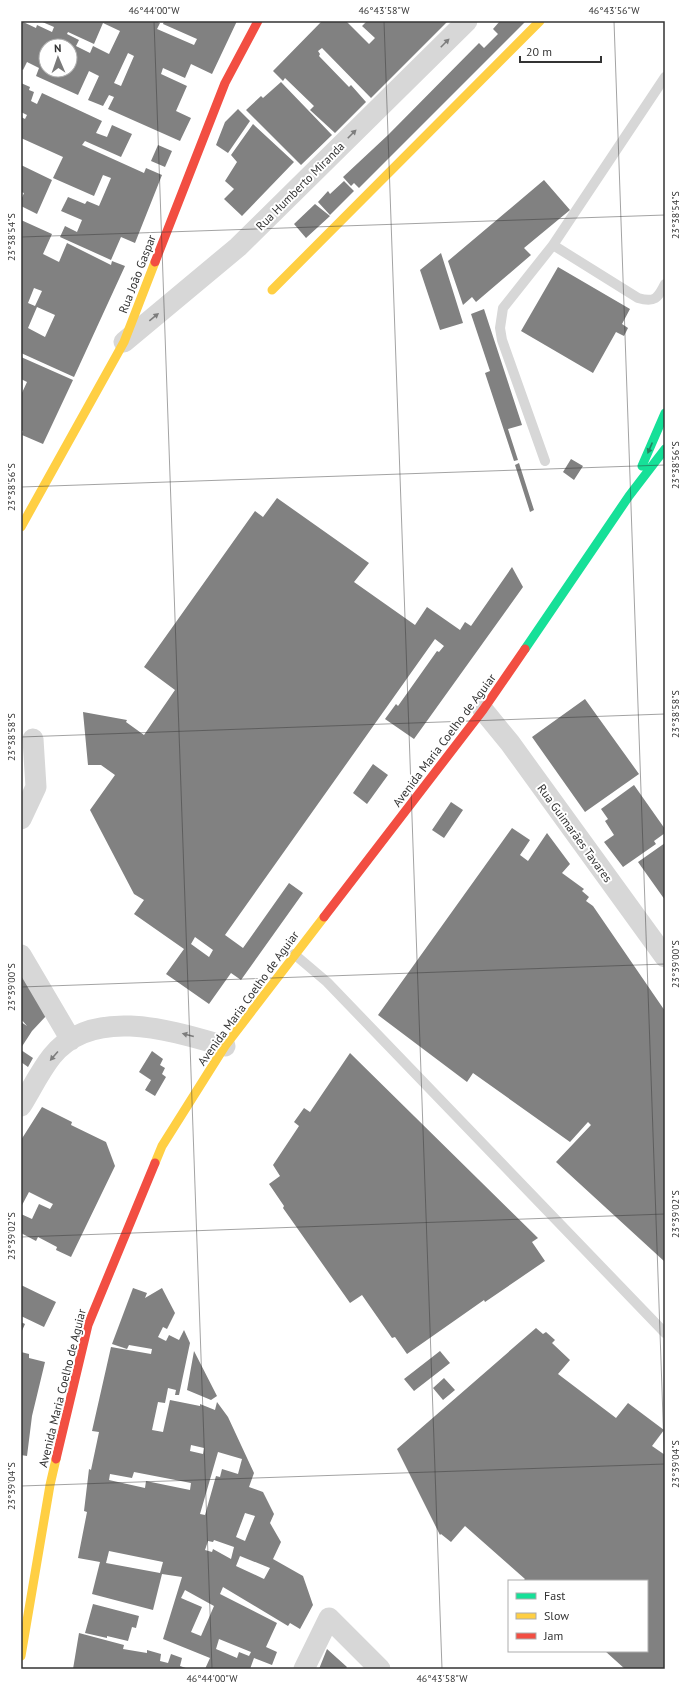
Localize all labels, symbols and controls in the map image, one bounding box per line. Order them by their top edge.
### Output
text: 46°44'00"W [128,4,180,17]
text: 46°43'58"W [358,4,410,17]
text: 46°43'56"W [588,4,640,17]
north arrow [38,38,78,78]
one-way arrow [440,38,450,48]
scale bar [520,38,601,64]
text: N [54,41,62,55]
text: 20 m [526,44,552,59]
one-way arrow [347,130,357,139]
street label: Rua Humberto Miranda [253,139,347,233]
text: 23°38'54"S [669,191,682,239]
text: 23°38'54"S [5,213,18,261]
street label: Rua João Gaspar [115,233,159,315]
one-way arrow [148,313,159,322]
text: 23°38'56"S [669,441,682,489]
one-way arrow [646,443,652,455]
text: 23°38'56"S [5,463,18,511]
street label: Avenida Maria Coelho de Aguiar [389,671,499,809]
text: 23°38'58"S [669,690,682,738]
text: 23°38'58"S [5,713,18,761]
street label: Rua Guimarães Tavares [534,781,616,885]
street label: Avenida Maria Coelho de Aguiar [194,928,302,1068]
text: 23°39'00"S [669,940,682,988]
text: 23°39'00"S [5,963,18,1011]
one-way arrow [181,1032,193,1038]
one-way arrow [49,1051,58,1062]
text: 23°39'02"S [669,1190,682,1238]
text: 23°39'02"S [5,1212,18,1260]
street label: Avenida Maria Coelho de Aguiar [35,1307,89,1469]
text: 23°39'04"S [669,1440,682,1488]
text: 23°39'04"S [5,1462,18,1510]
legend [508,1580,648,1652]
text: Fast [544,1588,565,1603]
text: Slow [544,1608,569,1623]
text: Jam [543,1628,563,1643]
text: 46°44'00"W [186,1672,238,1685]
text: 46°43'58"W [416,1672,468,1685]

